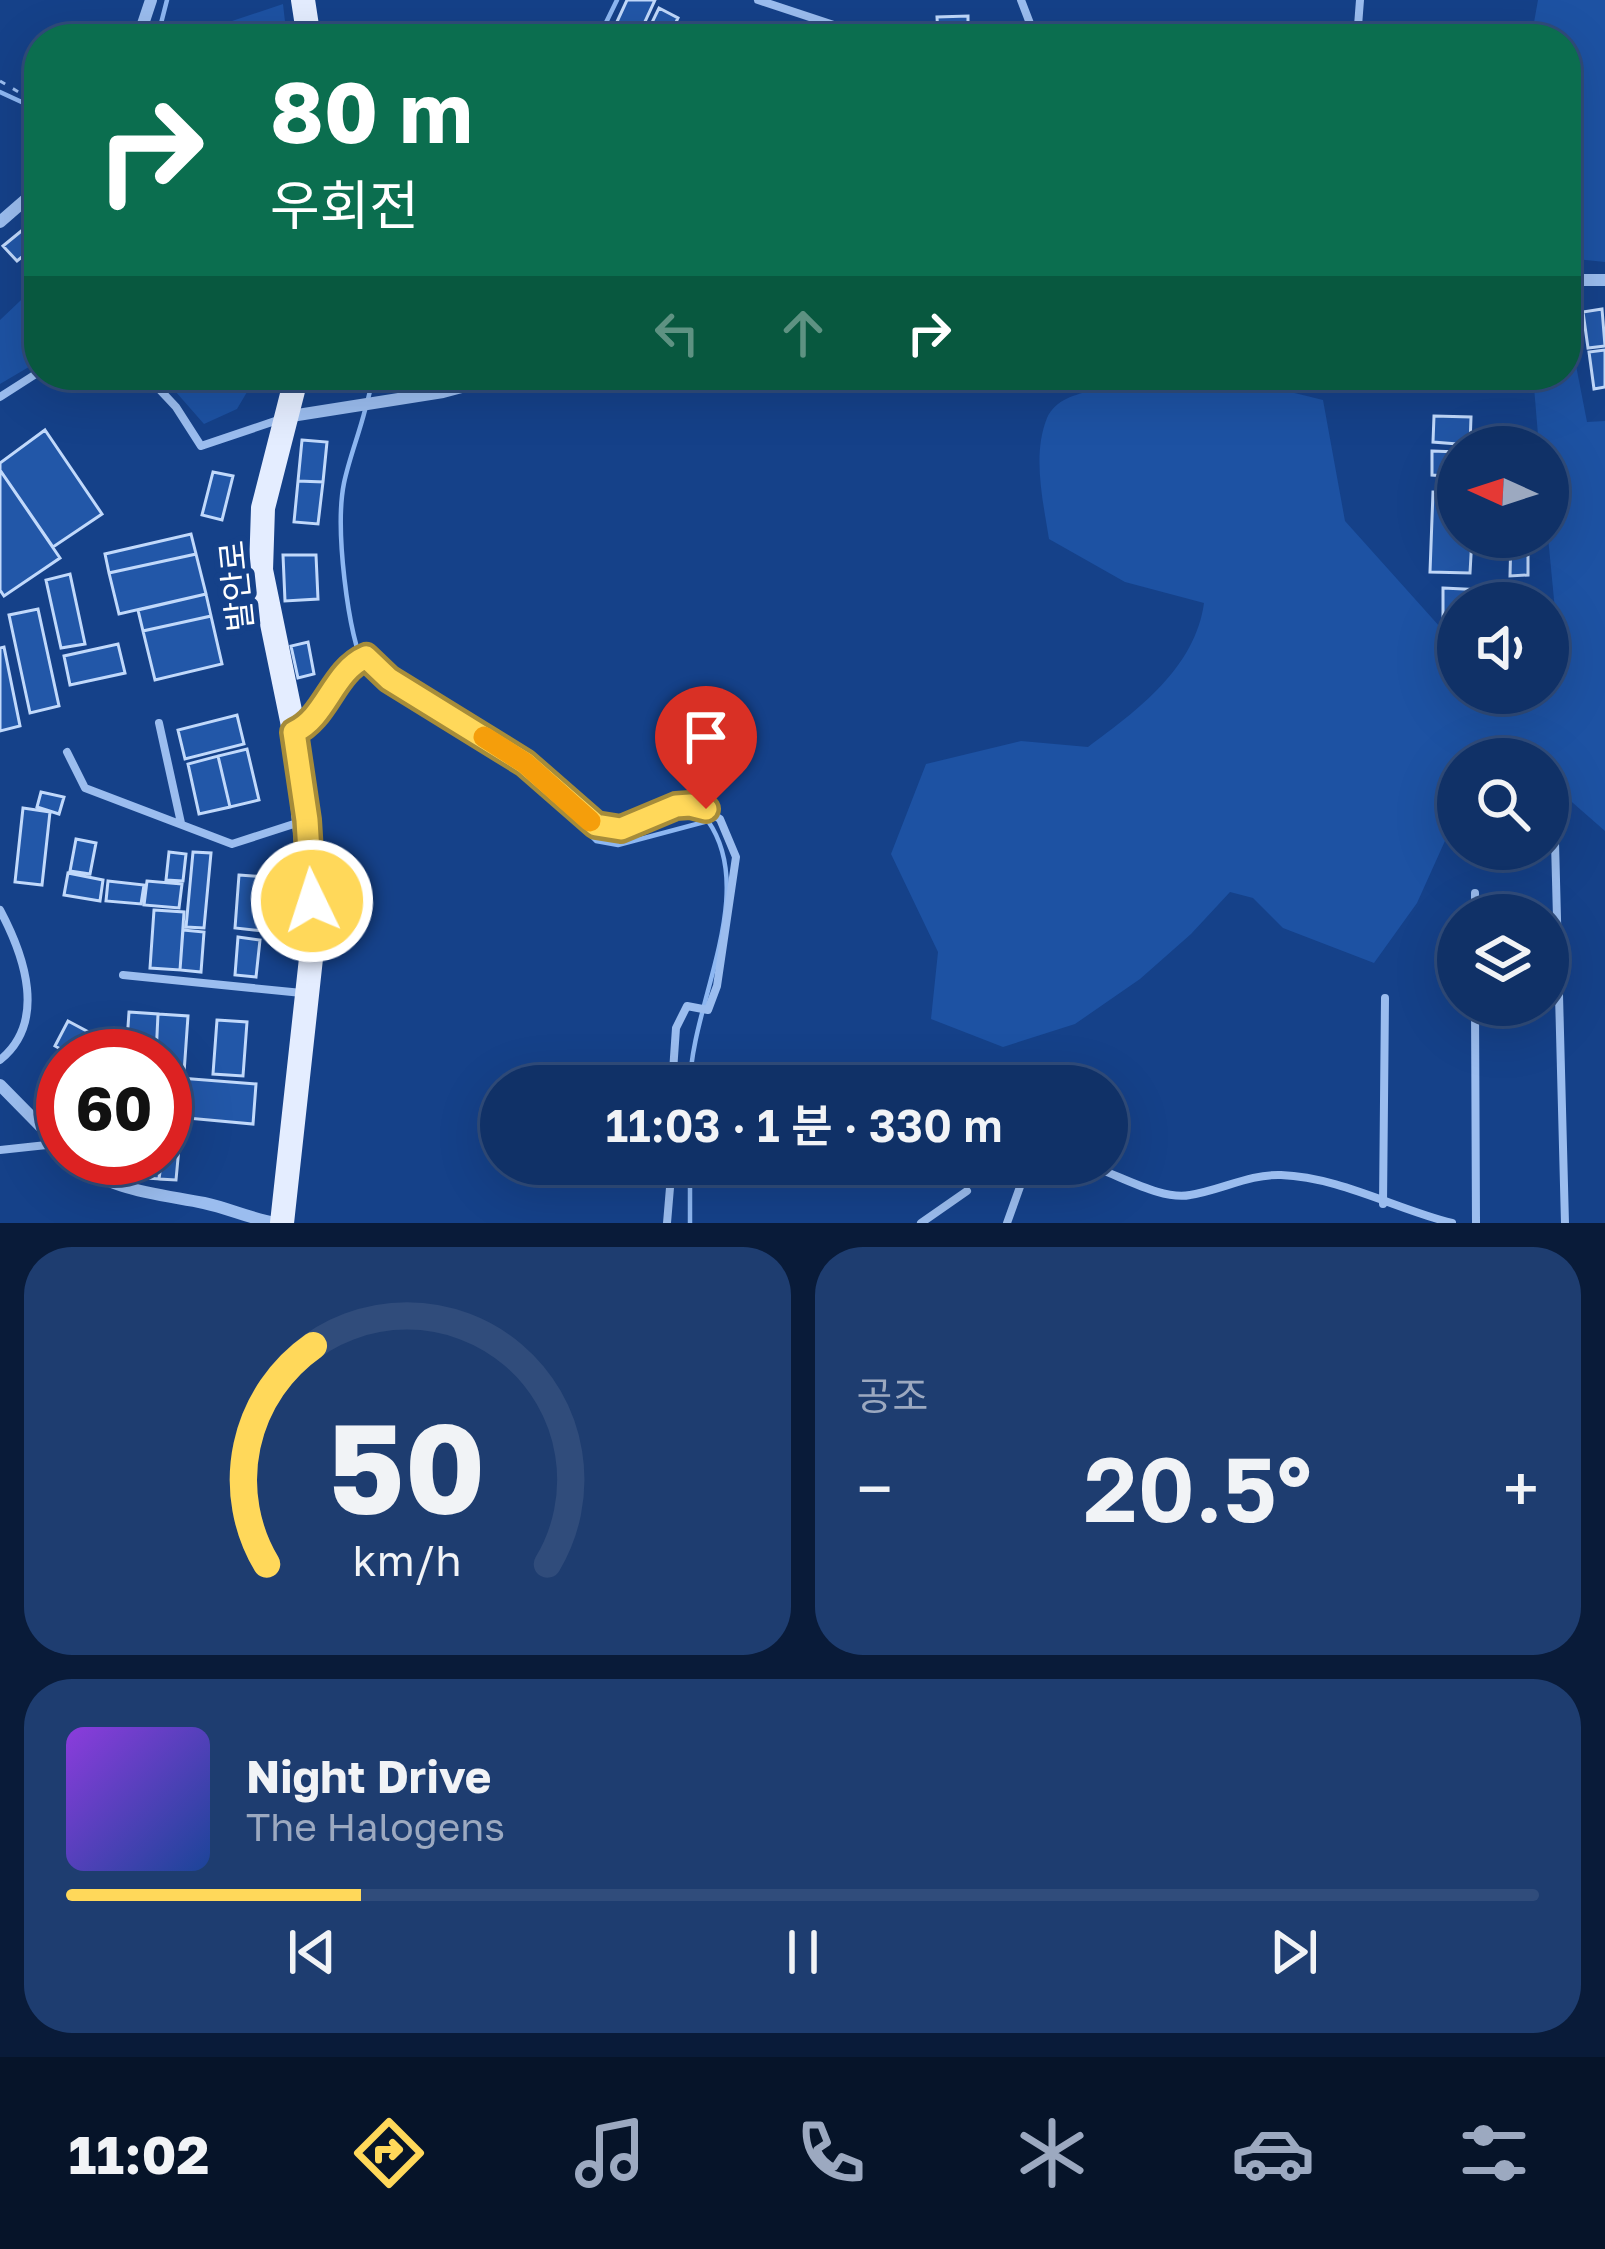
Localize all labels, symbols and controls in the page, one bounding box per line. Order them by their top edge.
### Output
text: 80 m [270,61,473,161]
icon: right [72,72,228,228]
text: 우회전 [270,172,419,237]
icon: left [644,300,710,366]
icon: ahead [770,300,836,366]
icon: right [896,300,962,366]
north arrow [1437,426,1569,558]
map controls [1437,426,1569,1026]
street label: 발안로 [211,539,260,633]
button: sound [1437,582,1569,714]
pin [655,686,757,809]
icon: arrive [673,704,739,770]
button: search [1437,738,1569,870]
position arrow [249,838,375,964]
button: layers [1437,894,1569,1026]
speed limit sign: 60 [36,1029,192,1185]
text: 11:03 · 1 분 · 330 m [605,1098,1003,1152]
text: 공조 [857,1372,928,1419]
text: 50 [329,1391,486,1540]
text: 20.5° [1084,1434,1312,1542]
text: − [857,1448,893,1528]
text: + [1503,1448,1539,1528]
text: km/h [353,1534,462,1585]
text: Night Drive [246,1749,491,1803]
text: The Halogens [246,1803,505,1850]
icon: previous [279,1919,345,1985]
icon: pause [770,1919,836,1985]
icon: next [1261,1919,1327,1985]
icon: directions [347,2111,431,2195]
icon: music [568,2111,652,2195]
icon: phone [789,2111,873,2195]
icon: climate [1010,2111,1094,2195]
icon: car [1231,2111,1315,2195]
icon: filters [1452,2111,1536,2195]
text: 11:02 [69,2121,210,2186]

